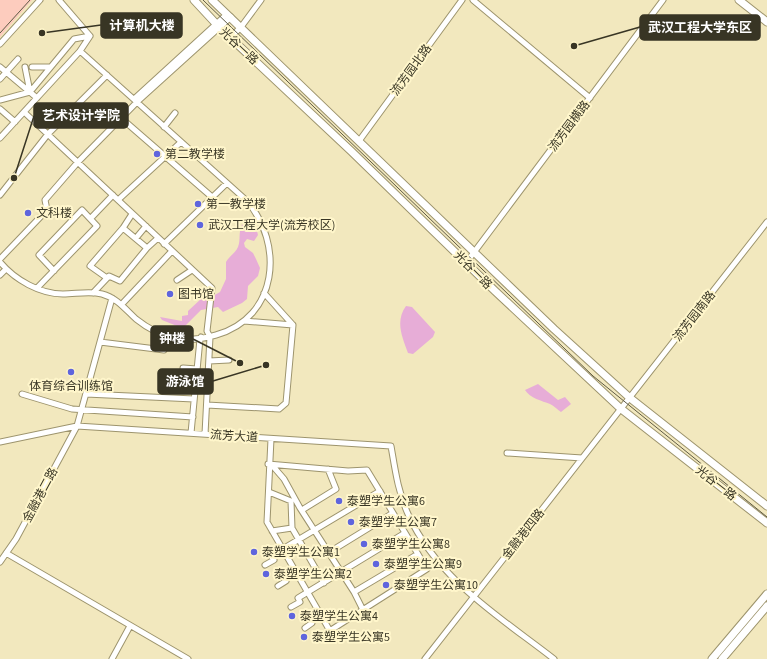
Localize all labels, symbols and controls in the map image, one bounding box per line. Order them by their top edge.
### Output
callout: 计算机大楼 [101,13,182,38]
callout: 武汉工程大学东区 [640,15,760,40]
text: 计算机大楼 [109,17,175,35]
text: 武汉工程大学东区 [648,19,752,37]
street label: 光谷一路 [215,24,262,69]
street label: 流芳园北路 [387,41,436,100]
street label: 流芳园横路 [545,97,594,155]
callout: 艺术设计学院 [34,103,128,128]
text: 艺术设计学院 [42,107,120,125]
place label: 第二教学楼 [165,146,225,163]
marker: 第二教学楼 [152,149,162,159]
place label: 第一教学楼 [206,196,266,213]
marker: 第一教学楼 [193,199,203,209]
place label: 文科楼 [36,205,72,222]
marker: 文科楼 [23,208,33,218]
place label: 武汉工程大学(流芳校区) [208,217,335,234]
marker: 武汉工程大学(流芳校区) [195,220,205,230]
street label: 光谷一路 [450,247,496,293]
place label: 图书馆 [178,286,214,303]
street label: 流芳园南路 [669,287,720,345]
marker: 图书馆 [165,289,175,299]
callout: 钟楼 [151,326,193,351]
text: 钟楼 [159,330,185,348]
marker: 体育综合训练馆 [66,367,76,377]
callout: 游泳馆 [158,369,213,394]
text: 游泳馆 [165,373,205,391]
place label: 体育综合训练馆 [29,378,113,395]
street label: 流芳大道 [209,426,259,447]
street label: 光谷一路 [692,462,740,505]
street label: 金融港二路 [19,465,62,526]
place label: 泰塑学生公寓6 [347,493,425,510]
marker: 泰塑学生公寓6 [334,496,344,506]
street label: 金融港四路 [498,505,549,563]
place label: 泰塑学生公寓7 [359,514,437,531]
marker: 泰塑学生公寓7 [346,517,356,527]
place label: 泰塑学生公寓8 [372,536,450,553]
marker: 泰塑学生公寓8 [359,539,369,549]
place label: 泰塑学生公寓1 [262,544,340,561]
marker: 泰塑学生公寓1 [249,547,259,557]
place label: 泰塑学生公寓9 [384,556,462,573]
marker: 泰塑学生公寓9 [371,559,381,569]
place label: 泰塑学生公寓2 [274,566,352,583]
marker: 泰塑学生公寓2 [261,569,271,579]
place label: 泰塑学生公寓10 [394,577,478,594]
marker: 泰塑学生公寓10 [381,580,391,590]
place label: 泰塑学生公寓4 [300,608,378,625]
marker: 泰塑学生公寓4 [287,611,297,621]
place label: 泰塑学生公寓5 [312,629,390,646]
marker: 泰塑学生公寓5 [299,632,309,642]

